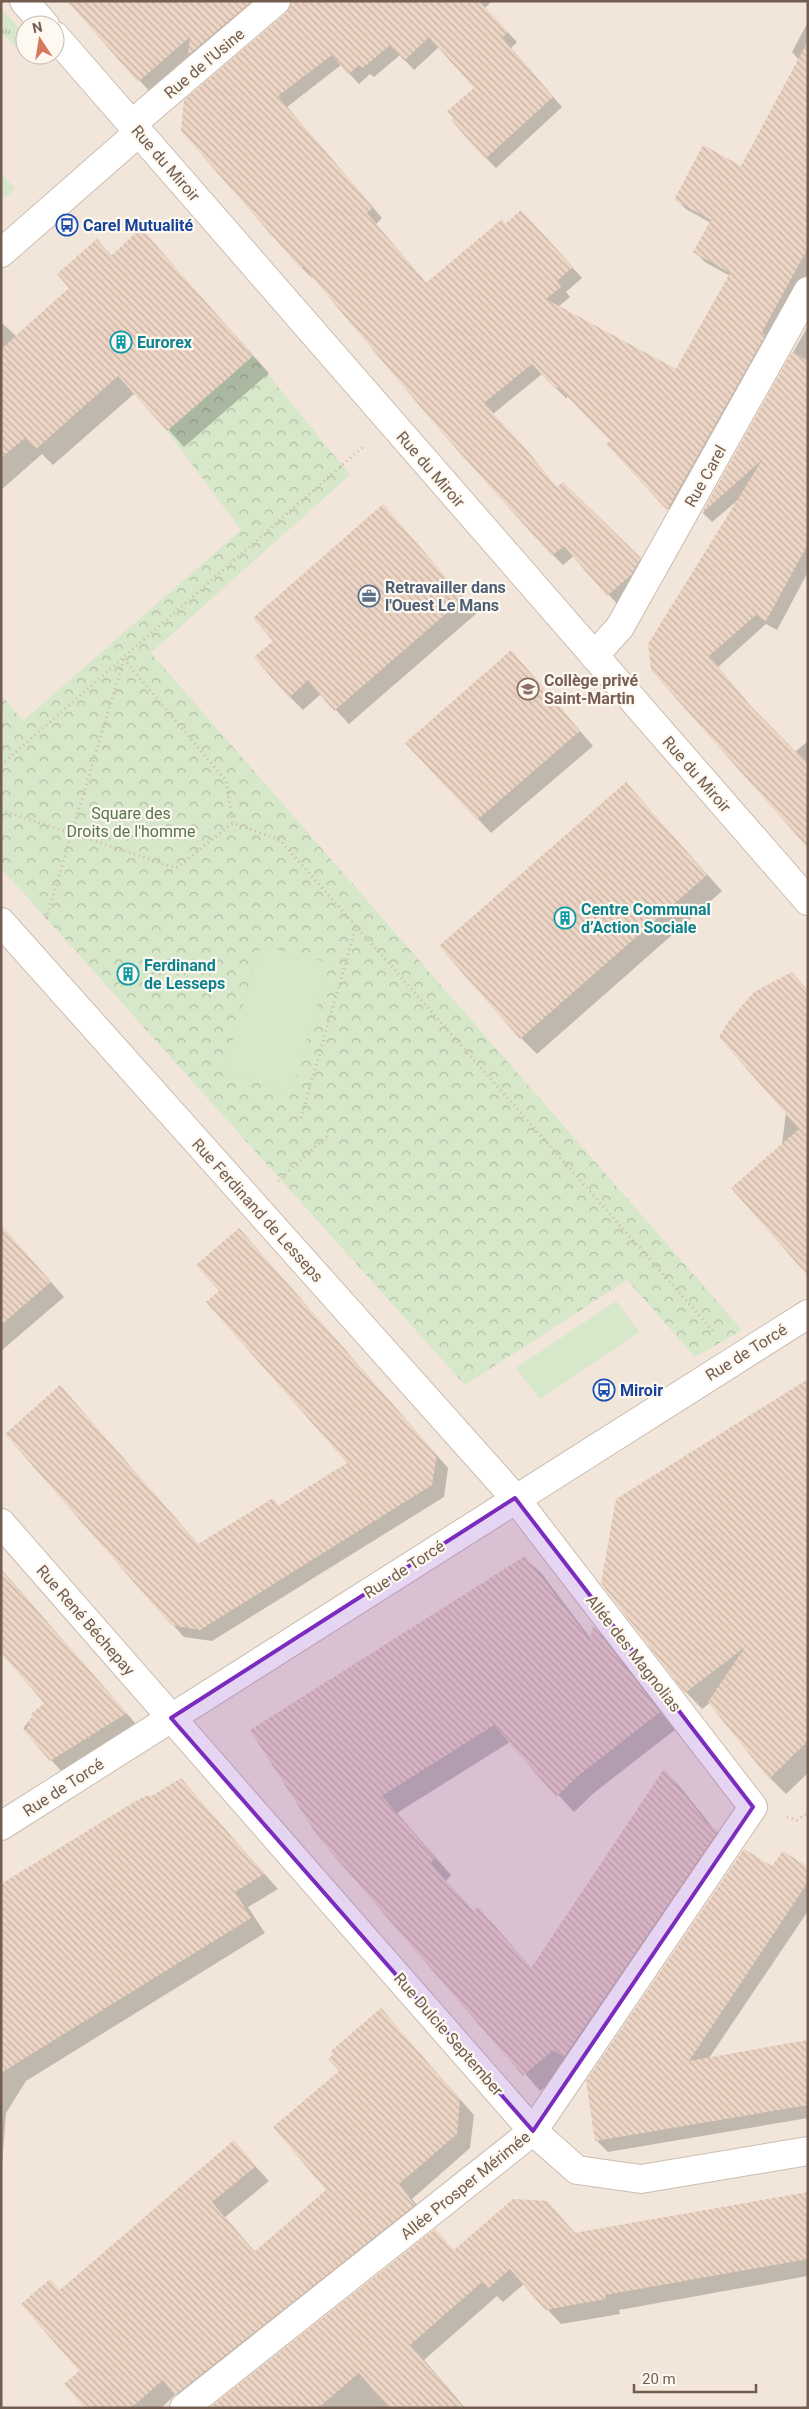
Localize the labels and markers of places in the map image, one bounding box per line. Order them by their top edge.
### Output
bus stop icon: Carel Mutualité [55,213,79,237]
place label: Carel Mutualité [83,216,193,235]
building icon: Eurorex [109,330,133,354]
place label: Eurorex [137,333,193,352]
place label: Retravailler dans l'Ouest Le Mans [385,578,506,615]
office icon: Retravailler dans l'Ouest Le Mans [357,584,381,608]
place label: Collège privé Saint-Martin [544,671,638,708]
school or university icon: Collège privé Saint-Martin [516,677,540,701]
place label: Centre Communal d’Action Sociale [581,900,711,937]
building icon: Centre Communal d’Action Sociale [553,906,577,930]
place label: Ferdinand de Lesseps [144,956,225,993]
building icon: Ferdinand de Lesseps [116,962,140,986]
bus stop icon: Miroir [592,1378,616,1402]
place label: Miroir [620,1381,663,1400]

